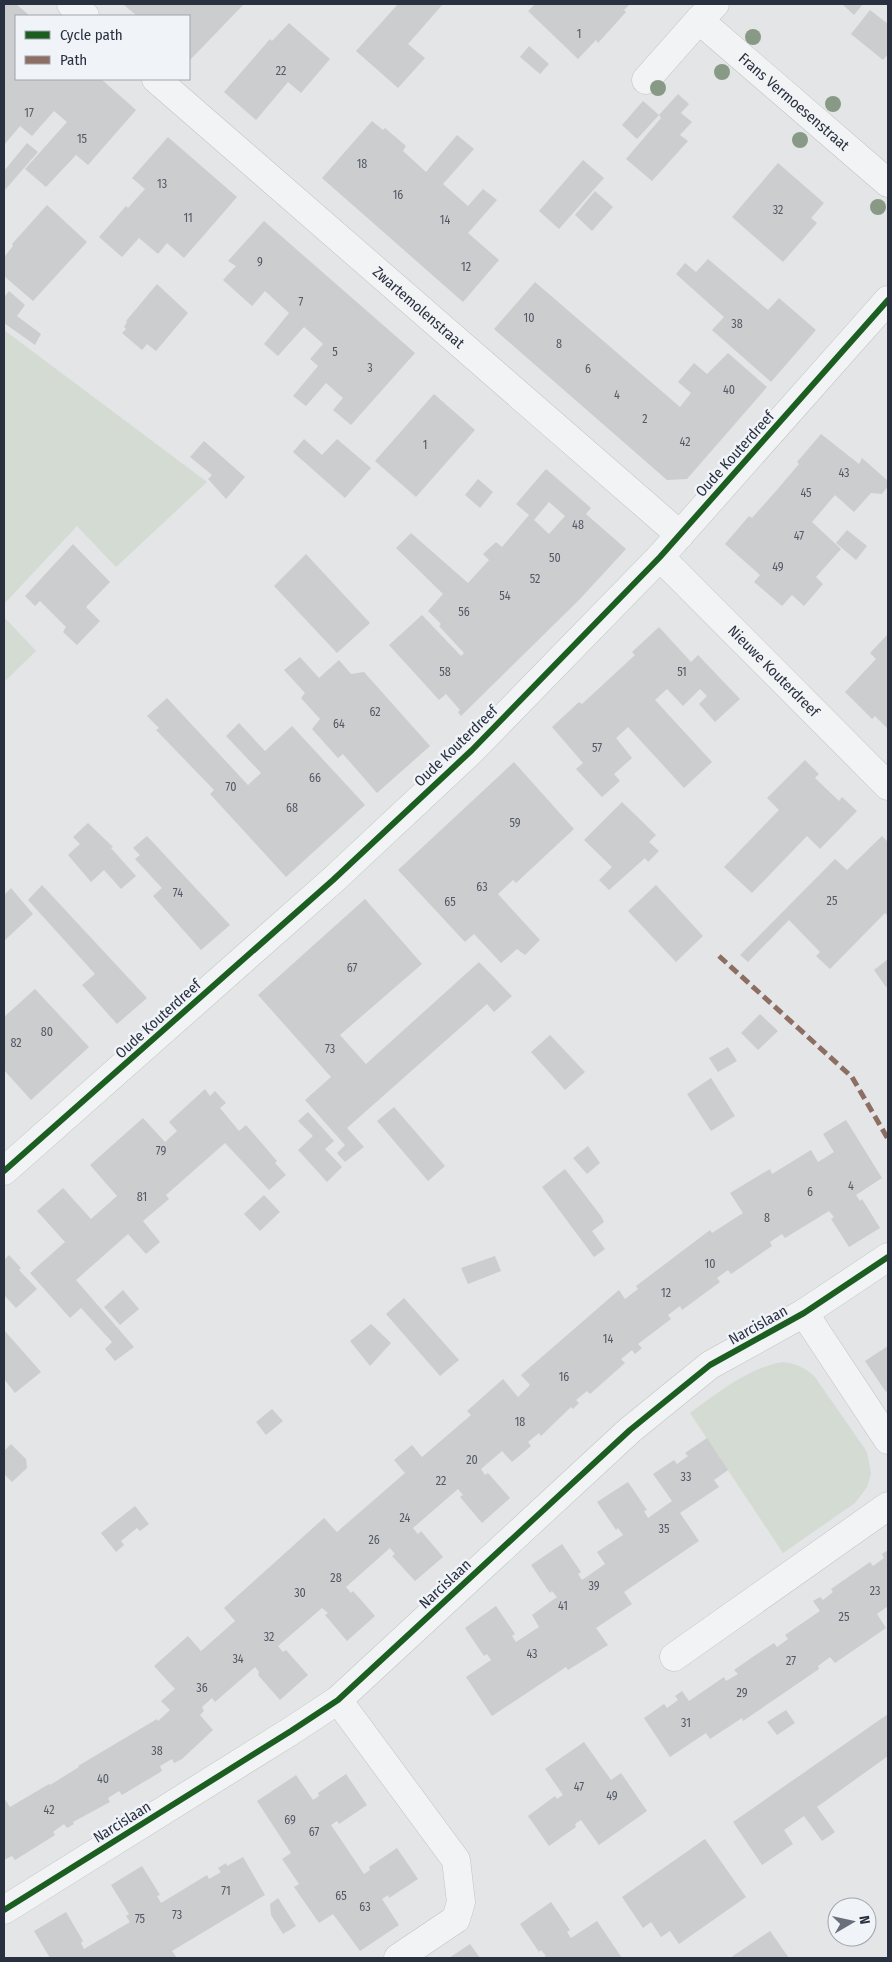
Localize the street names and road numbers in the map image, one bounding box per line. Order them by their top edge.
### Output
street label: Frans Vermoesenstraat [735,49,853,155]
street label: Zwartemolenstraat [369,263,468,352]
street label: Oude Kouterdreef [692,406,779,500]
street label: Nieuwe Kouterdreef [724,622,824,722]
street label: Oude Kouterdreef [411,701,502,790]
street label: Oude Kouterdreef [112,975,206,1062]
street label: Narcislaan [726,1302,790,1348]
street label: Narcislaan [415,1555,475,1613]
street label: Narcislaan [90,1797,154,1847]

